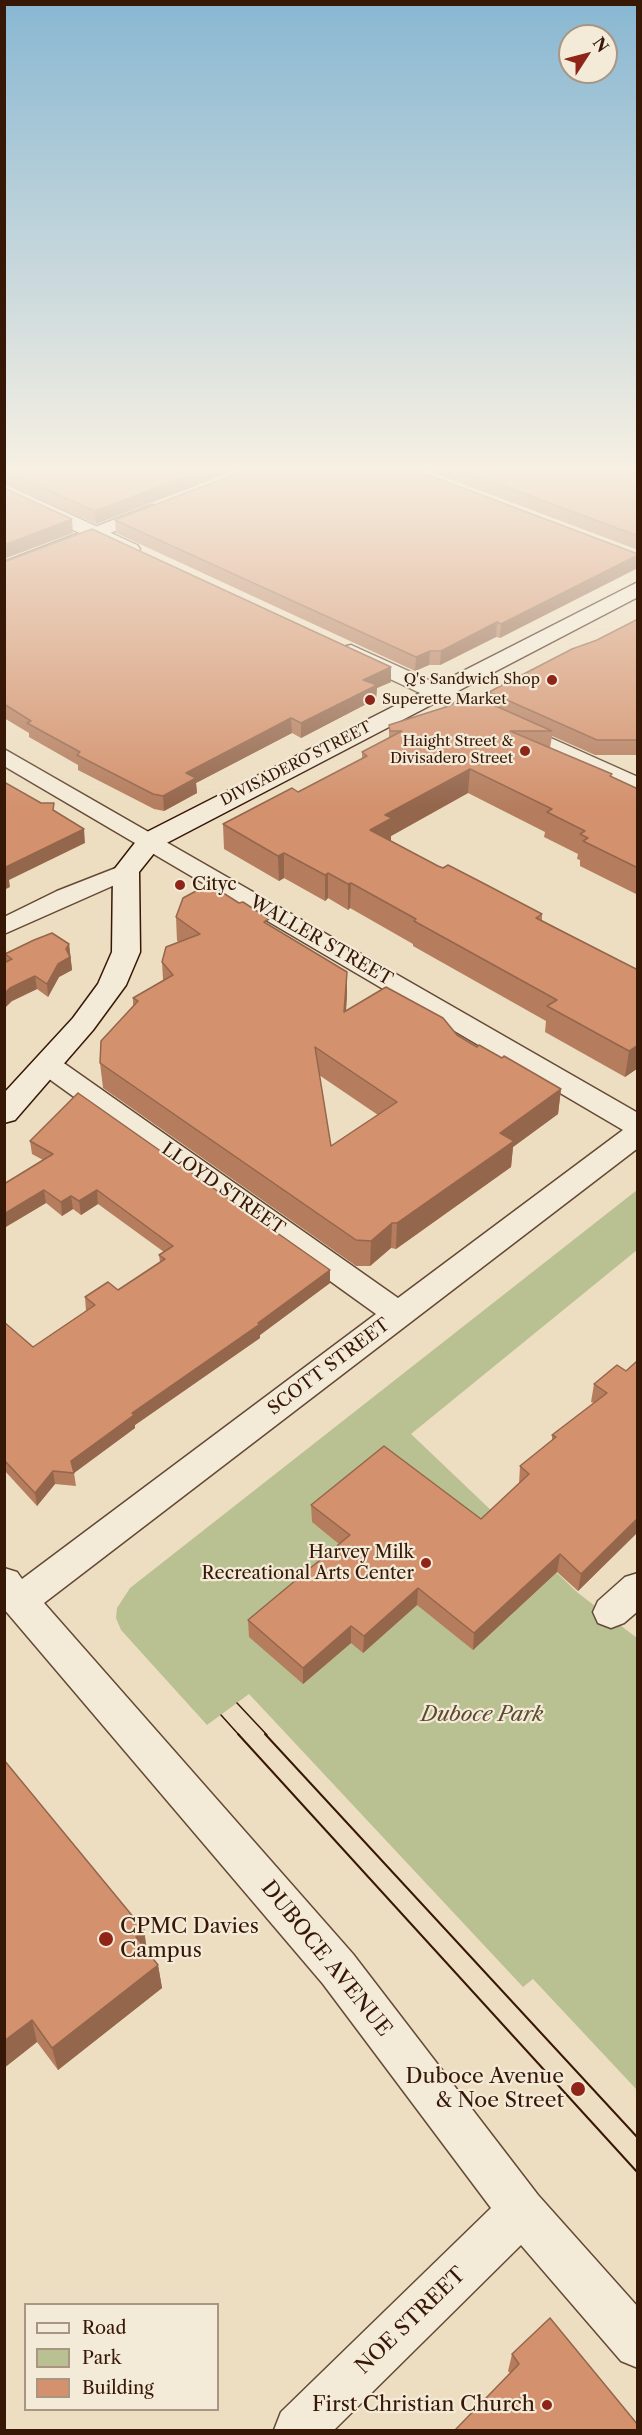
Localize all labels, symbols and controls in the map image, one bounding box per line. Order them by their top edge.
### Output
north arrow [558,24,618,84]
text: N [589,33,613,56]
place label: Q's Sandwich Shop [404,671,540,689]
marker: Q's Sandwich Shop [545,673,559,687]
place label: Superette Market [382,691,506,709]
marker: Superette Market [363,693,377,707]
street label: DIVISADERO STREET [218,718,374,810]
place label: Haight Street & Divisadero Street [390,733,513,768]
marker: Haight Street & Divisadero Street [518,744,532,758]
place label: Cityc [192,874,237,896]
marker: Cityc [173,878,187,892]
street label: WALLER STREET [246,891,396,991]
street label: LLOYD STREET [157,1138,289,1240]
street label: SCOTT STREET [264,1314,394,1420]
place label: Harvey Milk Recreational Arts Center [202,1542,414,1584]
marker: Harvey Milk Recreational Arts Center [419,1556,433,1570]
park label: Duboce Park [421,1702,543,1728]
street label: DUBOCE AVENUE [255,1876,397,2042]
place label: CPMC Davies Campus [120,1914,259,1964]
marker: CPMC Davies Campus [97,1930,115,1948]
place label: Duboce Avenue & Noe Street [405,2064,564,2114]
marker: Duboce Avenue & Noe Street [569,2080,587,2098]
street label: NOE STREET [351,2262,471,2380]
legend [24,2303,219,2411]
text: Road [82,2317,127,2339]
text: Park [82,2347,121,2369]
text: Building [82,2377,154,2399]
place label: First Christian Church [312,2392,535,2418]
marker: First Christian Church [540,2398,554,2412]

